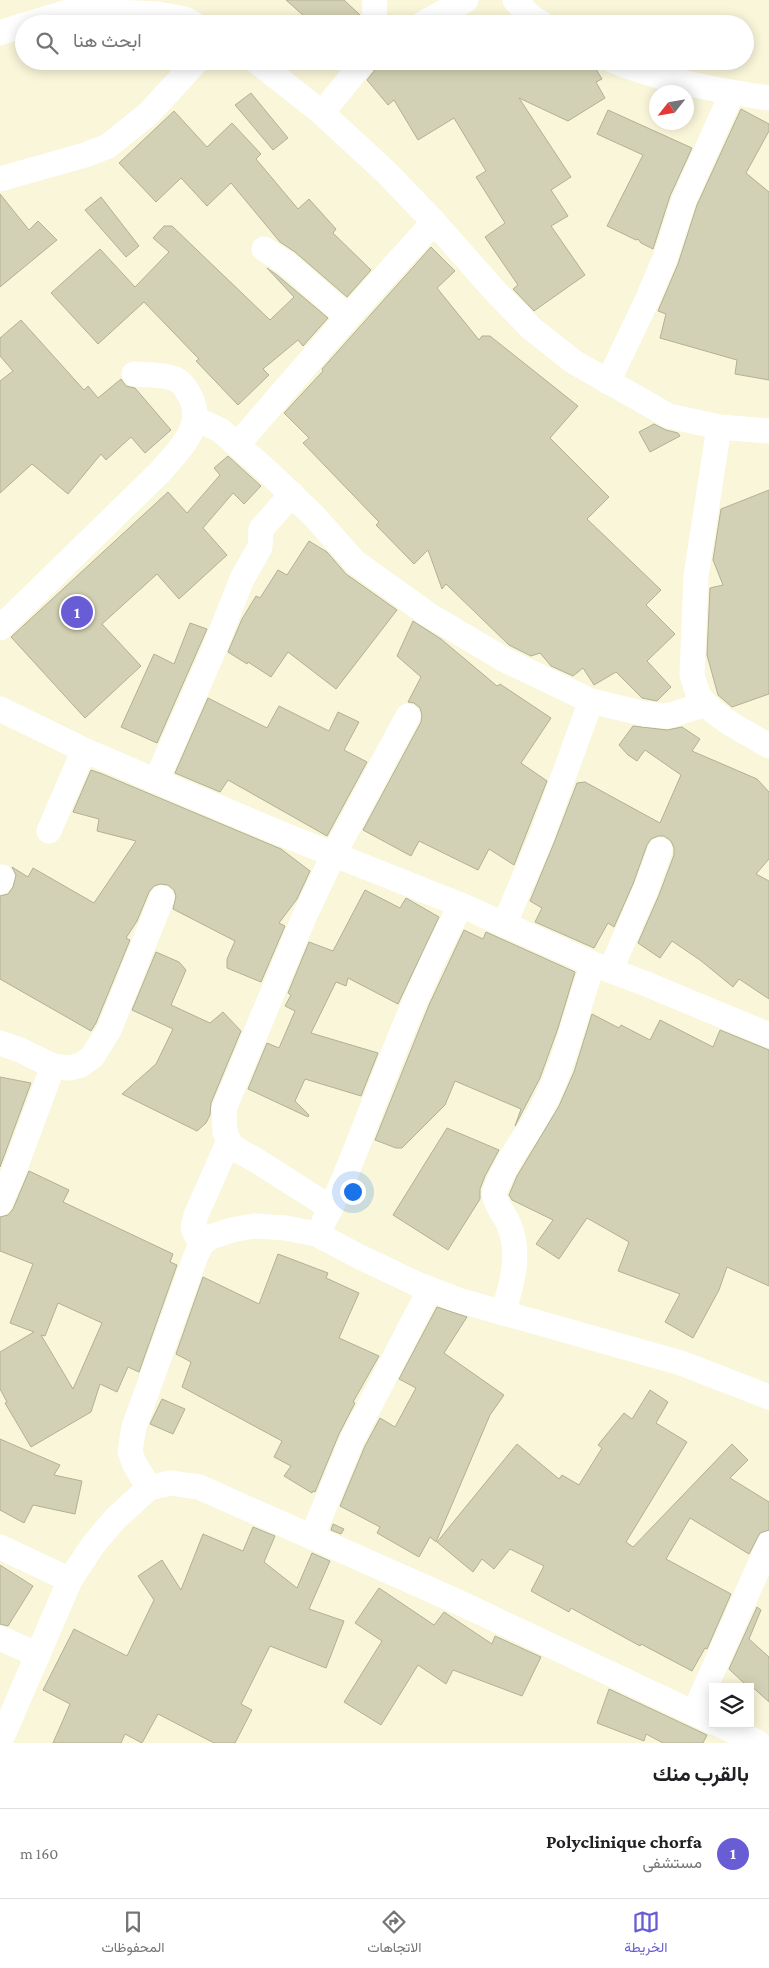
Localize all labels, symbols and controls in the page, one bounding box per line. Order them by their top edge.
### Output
search box [15,15,754,70]
icon: search [33,29,61,57]
text: ابحث هنا [73,30,142,51]
north arrow [649,85,694,130]
pin: 1 [61,593,93,631]
your location [340,1179,366,1205]
map controls [709,1683,754,1728]
button: layers [709,1683,754,1728]
text: بالقرب منك [653,1762,749,1786]
text: Polyclinique chorfa [546,1831,702,1852]
text: 160 m [20,1845,58,1862]
text: 1 [730,1845,736,1862]
text: مستشفى [642,1854,702,1871]
tab: المحفوظات [101,1908,164,1960]
tab: الاتجاهات [367,1908,422,1960]
tab: الخريطة [624,1908,668,1960]

